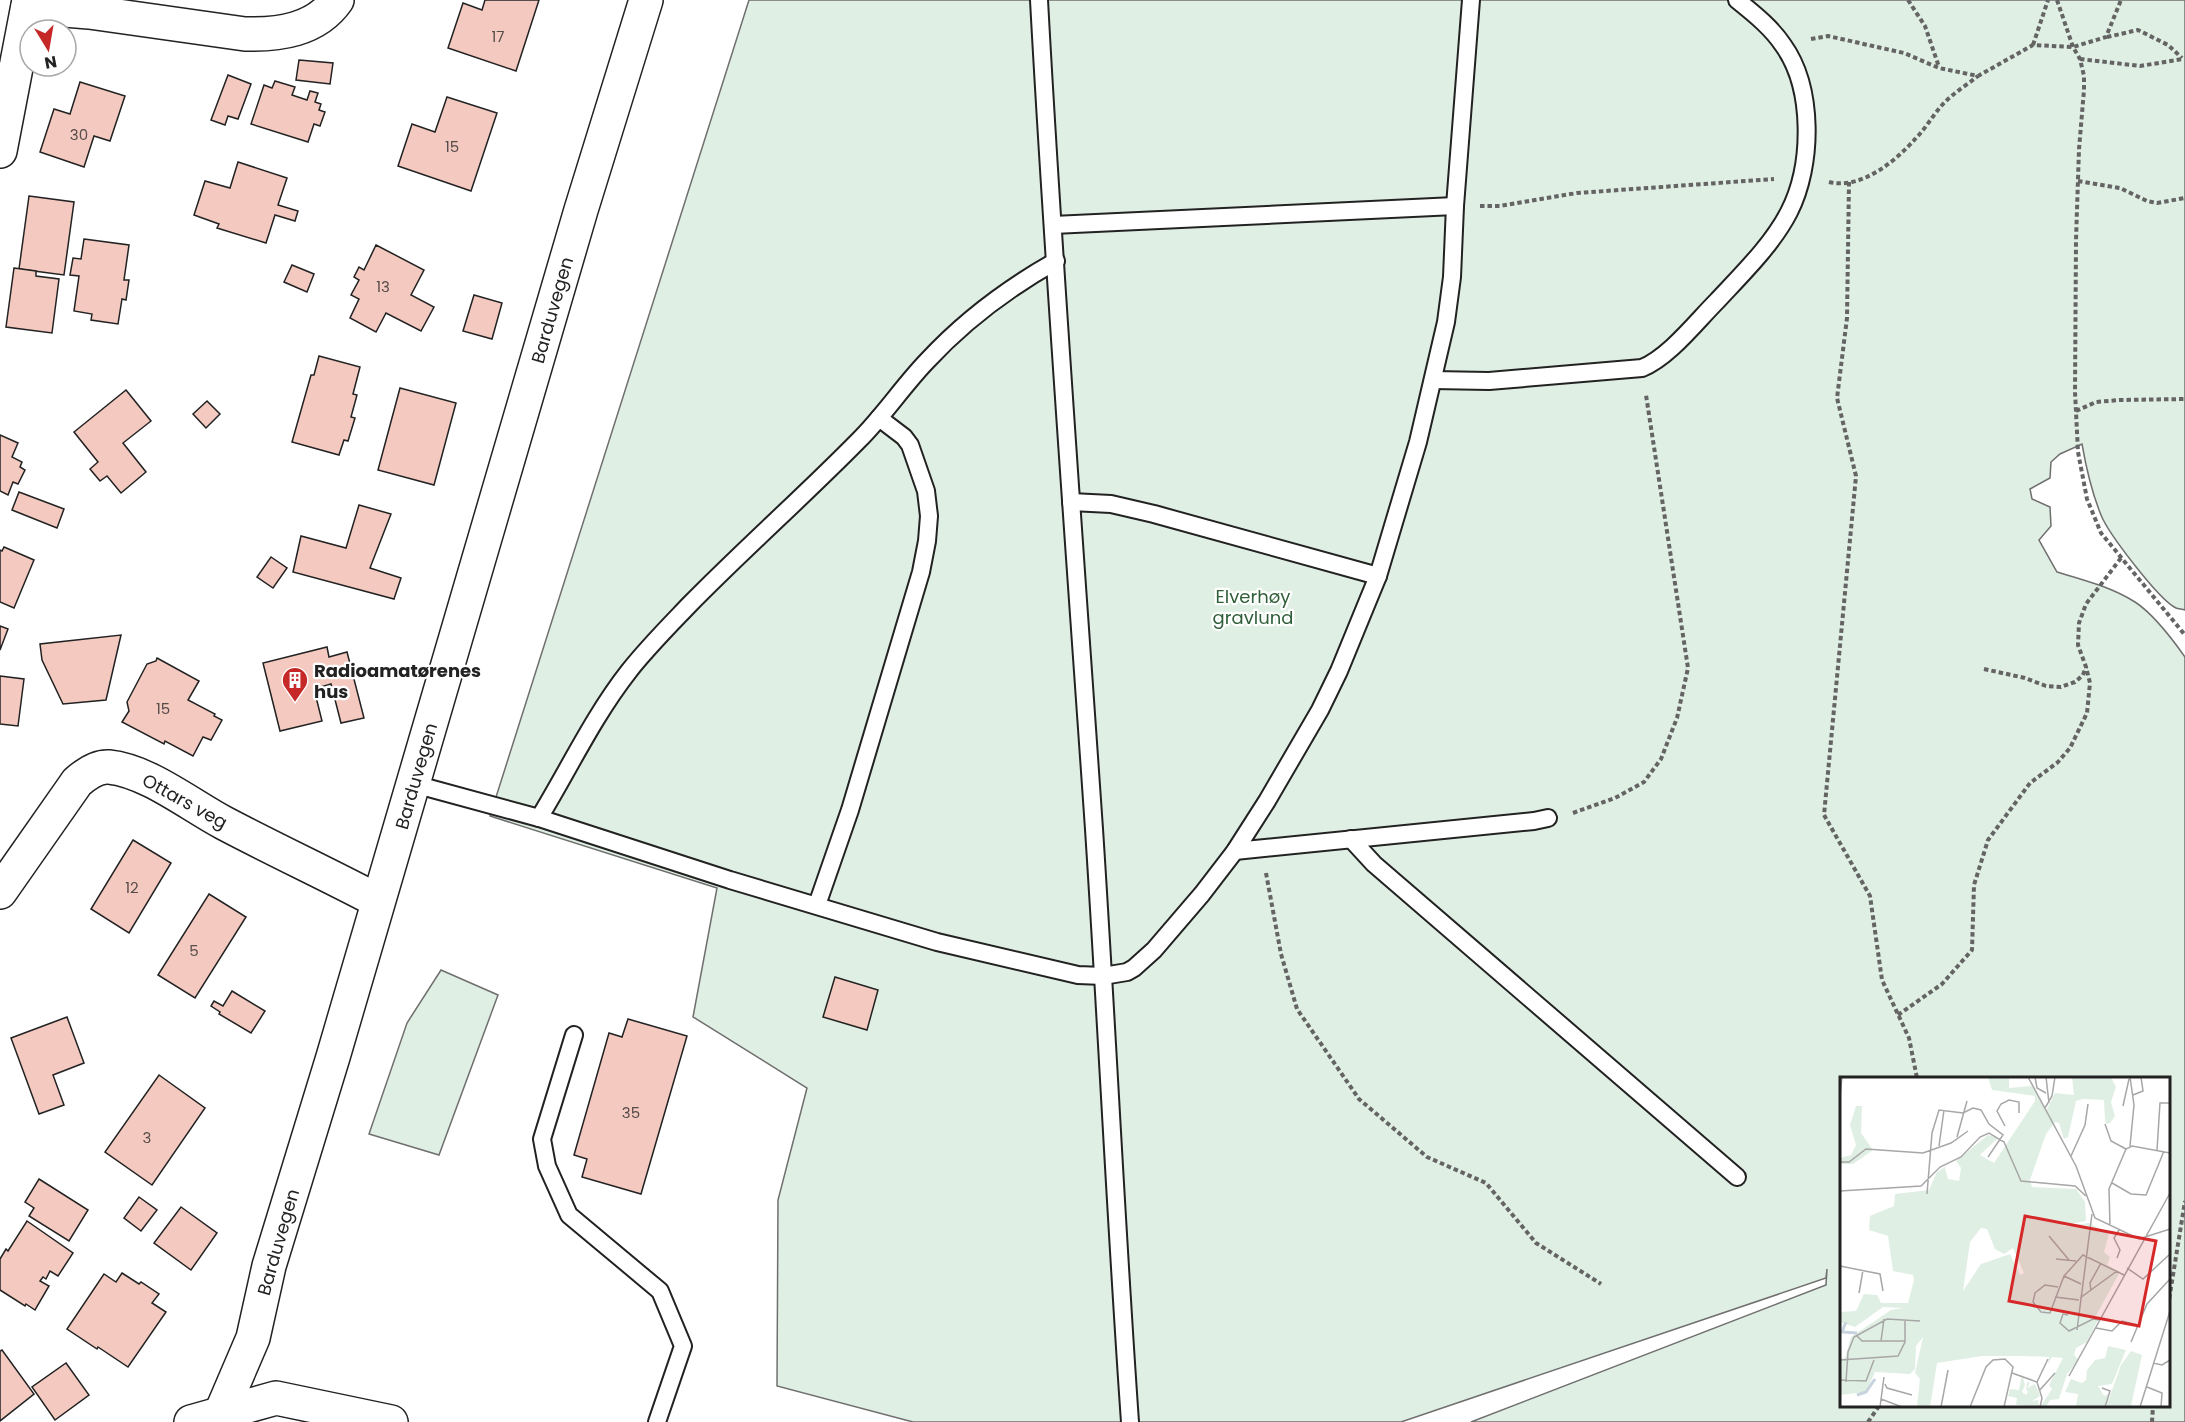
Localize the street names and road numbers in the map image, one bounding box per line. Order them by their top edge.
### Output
street label: Barduvegen [525,254,579,366]
street label: Barduvegen [389,720,443,832]
street label: Ottars veg [138,767,232,835]
street label: Barduvegen [251,1186,305,1298]

